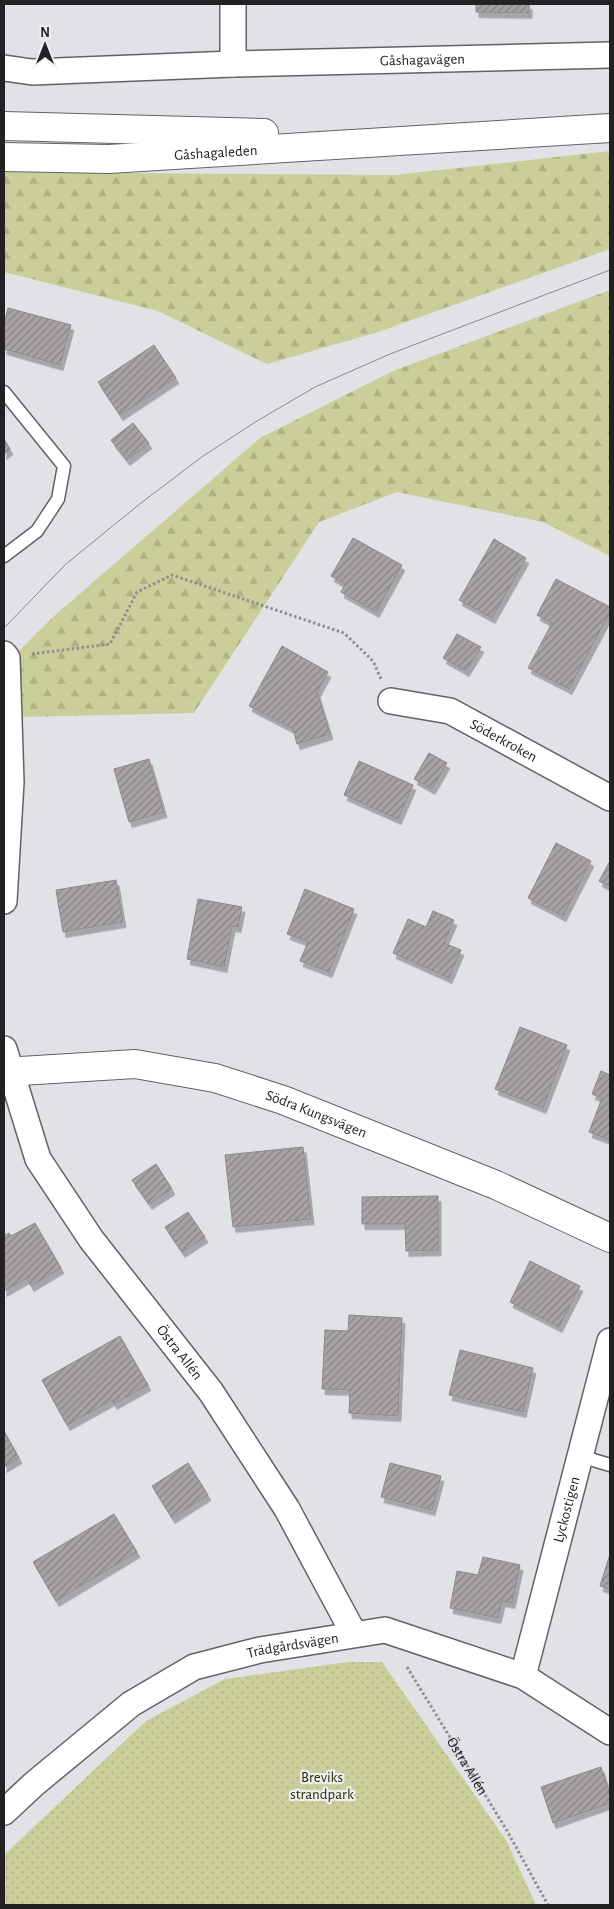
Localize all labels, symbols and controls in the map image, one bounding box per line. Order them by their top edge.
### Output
north arrow [20,20,70,70]
text: N [40,26,50,40]
street label: Gåshagavägen [380,51,465,68]
street label: Gåshagaleden [174,143,258,163]
street label: Söderkroken [467,716,540,765]
street label: Södra Kungsvägen [264,1088,369,1141]
street label: Östra Allén [154,1321,205,1383]
street label: Lyckostigen [551,1475,583,1544]
street label: Trädgårdsvägen [245,1631,340,1661]
street label: Östra Allén [444,1734,490,1798]
park label: Breviks strandpark [290,1770,354,1802]

